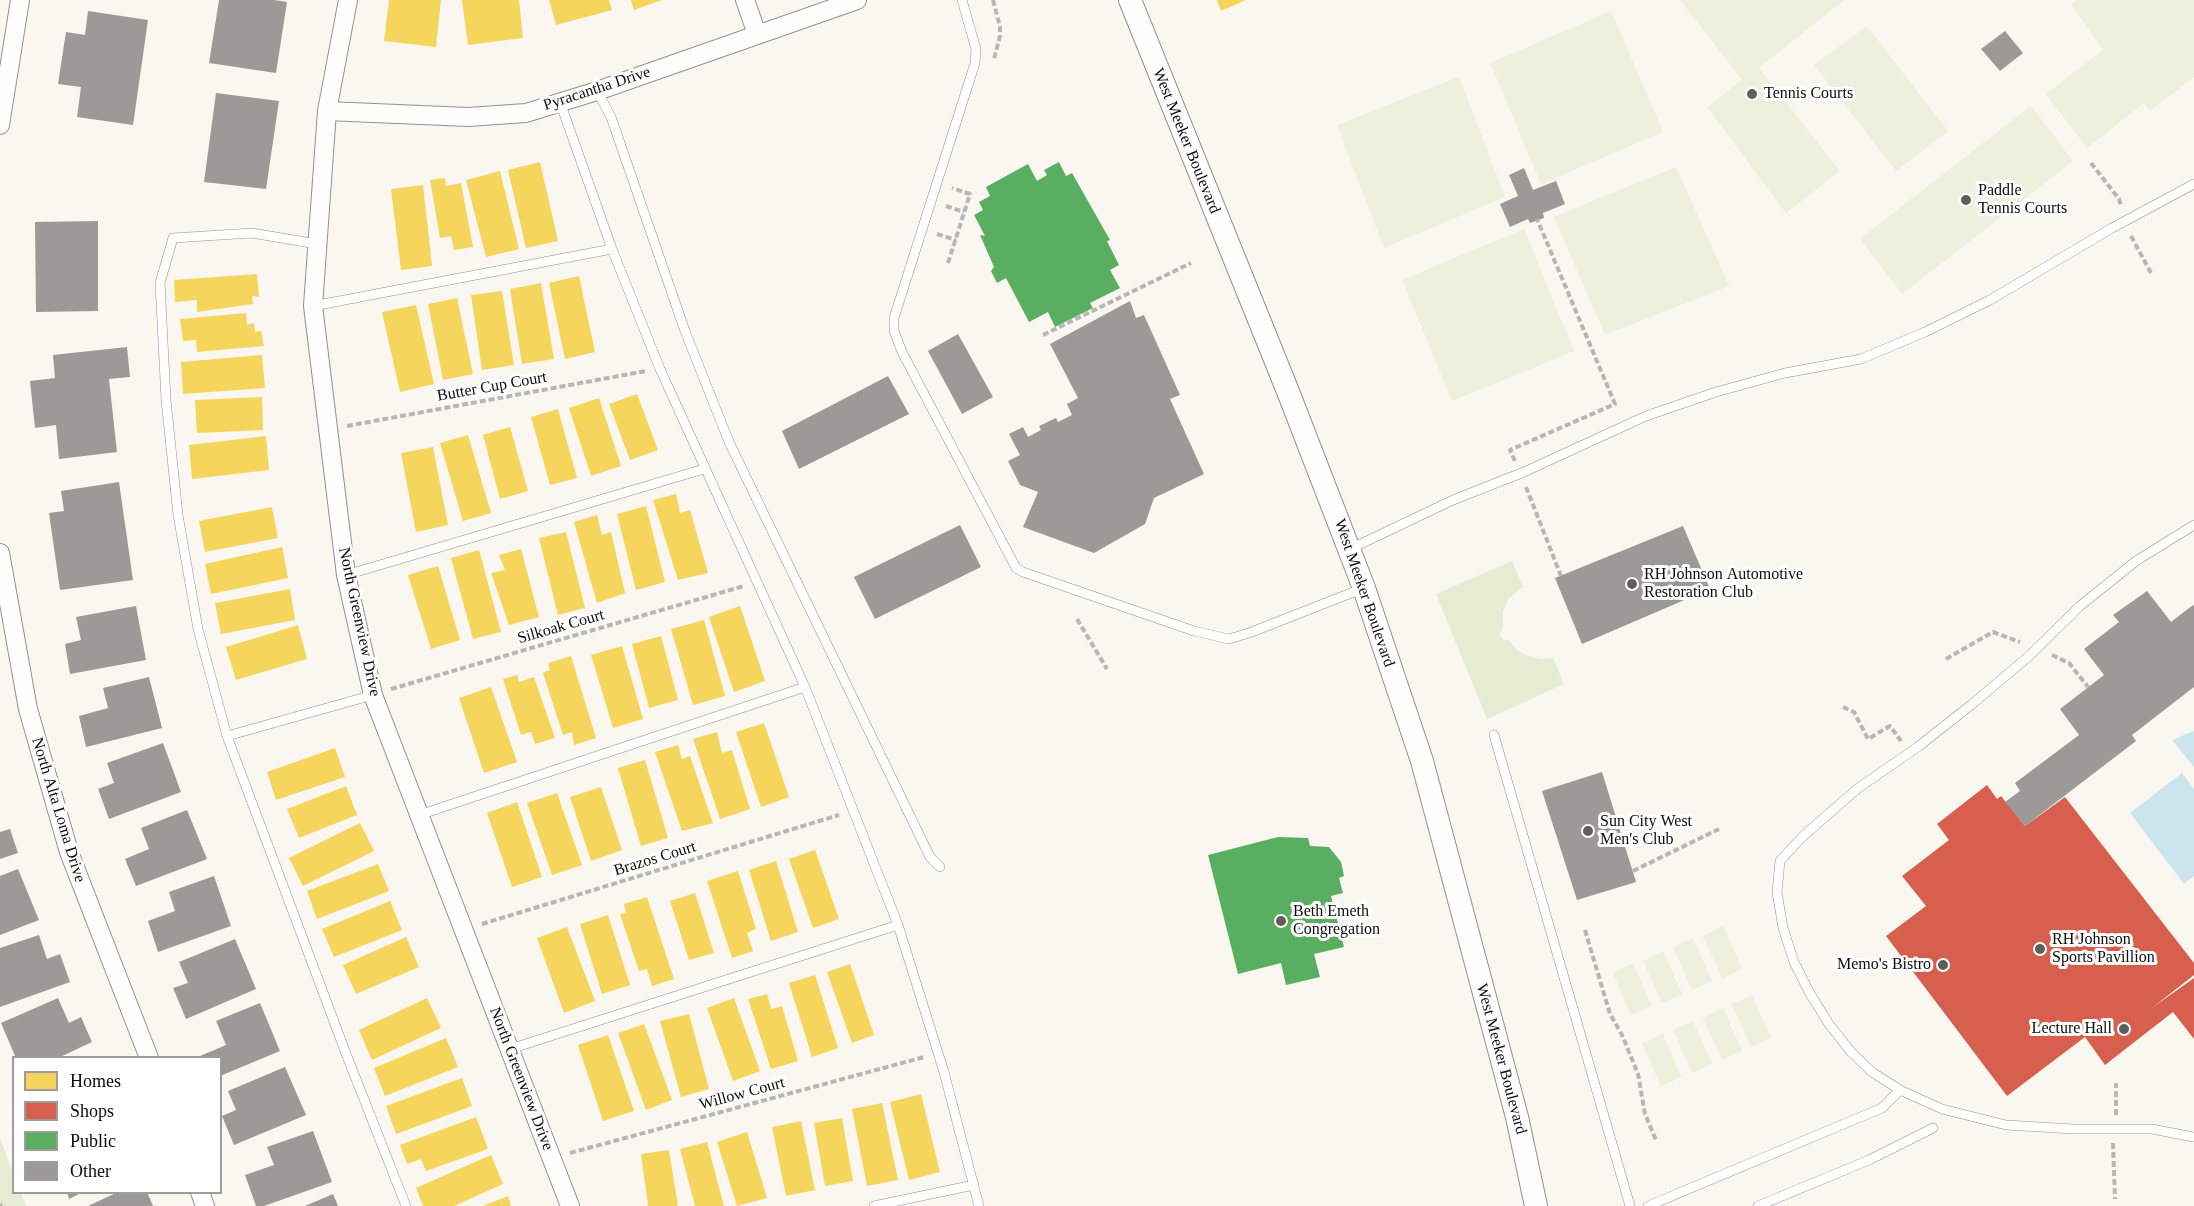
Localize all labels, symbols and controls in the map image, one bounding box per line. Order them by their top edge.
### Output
street label: Pyracantha Drive [541,63,653,115]
street label: West Meeker Boulevard [1148,65,1224,217]
place label: Tennis Courts [1764,84,1853,104]
marker: Tennis Courts [1745,87,1759,101]
place label: Paddle Tennis Courts [1978,181,2067,219]
marker: Paddle Tennis Courts [1959,193,1973,207]
street label: Butter Cup Court [436,368,548,406]
street label: West Meeker Boulevard [1330,517,1398,669]
street label: North Greenview Drive [334,546,384,698]
place label: RH Johnson Automotive Restoration Club [1644,565,1803,603]
marker: RH Johnson Automotive Restoration Club [1625,577,1639,591]
street label: Silkoak Court [515,605,607,649]
street label: North Alta Loma Drive [27,735,89,885]
place label: Sun City West Men's Club [1600,812,1692,850]
marker: Sun City West Men's Club [1581,824,1595,838]
street label: Brazos Court [612,837,698,881]
place label: Beth Emeth Congregation [1293,902,1380,940]
marker: Beth Emeth Congregation [1274,914,1288,928]
place label: RH Johnson Sports Pavillion [2052,930,2155,968]
marker: RH Johnson Sports Pavillion [2033,942,2047,956]
place label: Memo's Bistro [1837,955,1931,975]
marker: Memo's Bistro [1936,958,1950,972]
street label: West Meeker Boulevard [1472,982,1530,1136]
street label: North Greenview Drive [485,1005,557,1153]
place label: Lecture Hall [2032,1019,2112,1039]
marker: Lecture Hall [2117,1022,2131,1036]
legend [12,1056,222,1194]
text: Homes [70,1071,121,1091]
street label: Willow Court [697,1073,787,1115]
text: Shops [70,1101,114,1121]
text: Public [70,1131,116,1151]
text: Other [70,1161,111,1181]

